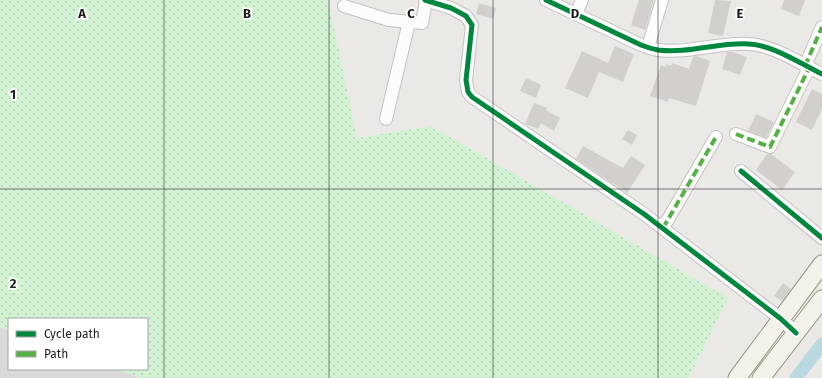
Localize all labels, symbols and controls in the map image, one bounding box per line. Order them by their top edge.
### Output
text: A [77,6,86,21]
text: B [243,6,251,21]
text: C [407,6,415,21]
text: D [571,6,580,21]
text: E [737,6,744,21]
text: 1 [10,87,16,102]
text: 2 [10,276,17,291]
legend [8,318,148,370]
text: Cycle path [44,327,100,341]
text: Path [44,347,68,361]

